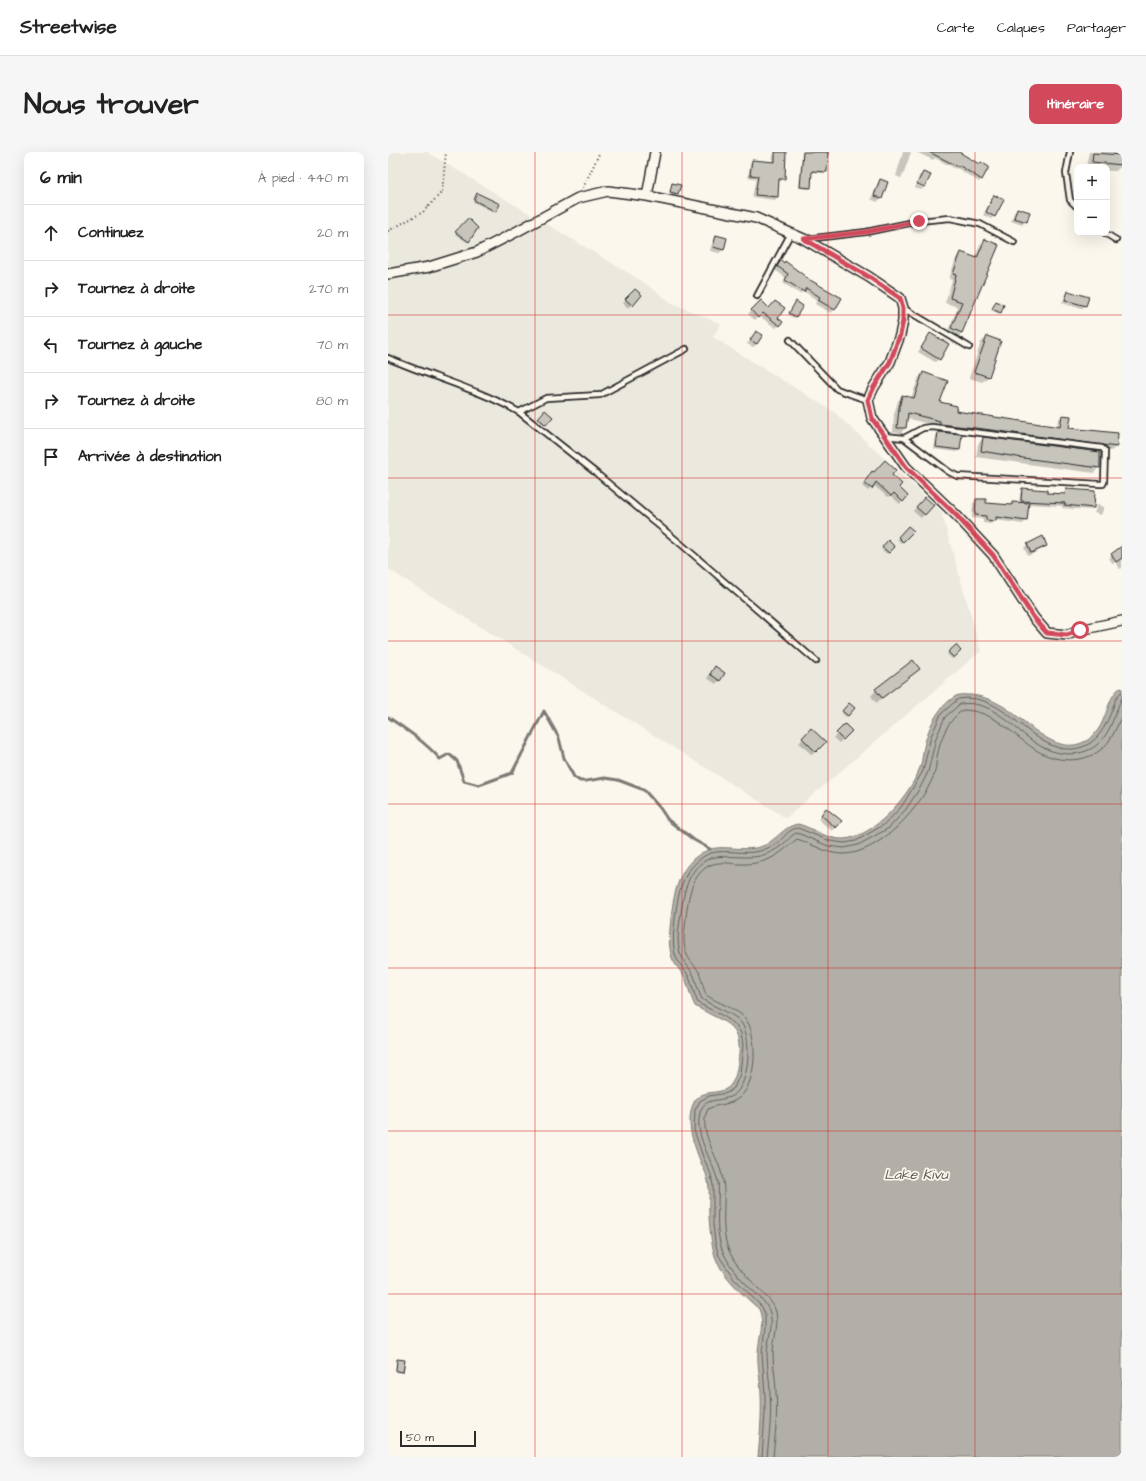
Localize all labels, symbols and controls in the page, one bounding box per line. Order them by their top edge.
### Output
text: Streetwise [20,14,117,41]
text: Carte [937,18,975,38]
text: Calques [997,18,1045,38]
text: Partager [1067,18,1126,38]
button: Itinéraire [1029,84,1122,124]
text: Nous trouver [24,85,199,124]
map controls [1074,164,1110,236]
button: + [1074,164,1110,200]
text: 6 min [40,166,82,190]
text: À pied · 440 m [258,169,348,187]
button: − [1074,200,1110,236]
route end [910,212,928,230]
icon: ahead [40,222,62,244]
text: Continuez [78,222,144,243]
text: 20 m [317,224,348,242]
icon: right [40,278,62,300]
text: Tournez à droite [78,278,195,299]
text: 270 m [309,280,348,298]
icon: left [40,334,62,356]
text: Tournez à gauche [78,334,202,355]
text: 70 m [316,336,348,354]
icon: right [40,390,62,412]
text: Tournez à droite [78,390,195,411]
text: 80 m [316,392,348,410]
icon: arrive [40,446,62,468]
text: Arrivée à destination [78,446,221,467]
route start [1071,621,1089,639]
water label: Lake Kivu [884,1165,949,1185]
scale bar [400,1429,476,1448]
text: 50 m [406,1430,434,1445]

